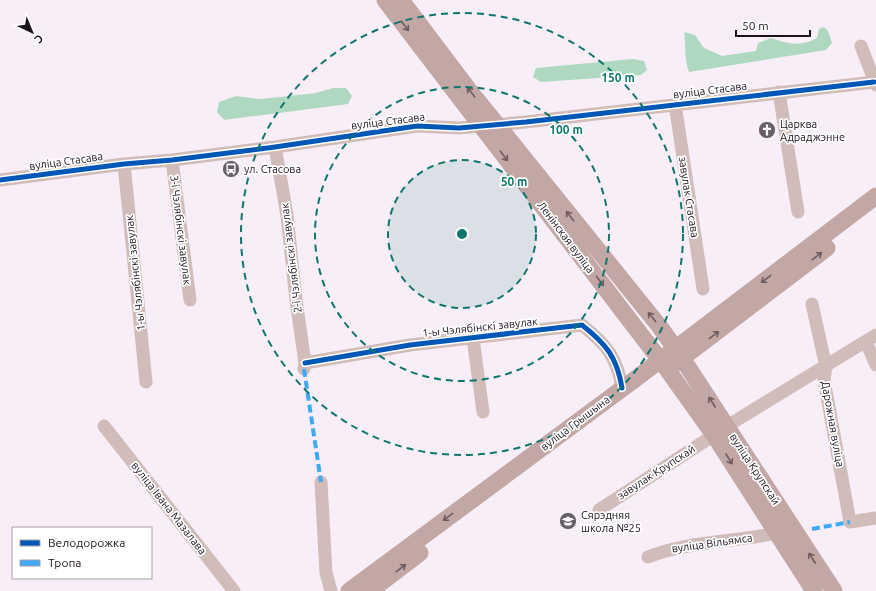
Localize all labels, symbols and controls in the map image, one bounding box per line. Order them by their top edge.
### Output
north arrow [12,12,52,52]
scale bar [736,12,810,38]
text: 50 m [742,19,769,32]
one-way arrow [400,21,409,32]
text: С [32,32,46,46]
text: 150 m [601,71,635,84]
street label: вуліца Стасава [672,80,748,100]
one-way arrow [467,87,476,98]
street label: вуліца Стасава [350,111,426,131]
place label: Царква Адраджэнне [780,118,845,143]
church icon: Царква Адраджэнне [757,120,777,140]
text: 100 m [549,123,583,136]
street label: вуліца Стасава [28,150,104,172]
one-way arrow [500,150,509,161]
street label: завулак Стасава [677,156,701,238]
bus stop icon: ул. Стасова [221,159,241,179]
place label: ул. Стасова [244,163,301,175]
street label: 3-і Чэлябінскі завулак [168,174,194,286]
text: 50 m [501,175,527,188]
street label: Ленінская вуліца [535,199,597,275]
street label: 2-і Чэлябінскі завулак [278,202,304,314]
one-way arrow [566,210,574,221]
street label: 1-ы Чэлябінскі завулак [123,214,147,331]
centre of rings [455,227,469,241]
one-way arrow [811,251,822,260]
one-way arrow [761,274,772,283]
one-way arrow [596,276,604,287]
one-way arrow [647,312,656,323]
street label: 1-ы Чэлябінскі завулак [422,315,539,339]
one-way arrow [708,330,719,339]
street label: Дарожная вуліца [820,380,846,468]
street label: вуліца Грышына [538,393,612,453]
one-way arrow [708,397,716,408]
street label: вуліца Крупскай [727,431,783,507]
street label: завулак Крупскай [615,442,697,502]
one-way arrow [725,453,733,464]
street label: вуліца Iвана Мазалава [129,459,209,557]
place label: Сярэдняя школа №25 [581,509,641,534]
school or university icon: Сярэдняя школа №25 [558,511,578,531]
one-way arrow [443,513,454,521]
legend [12,527,152,579]
street label: вуліца Вільямса [671,531,753,555]
text: Велодорожка [48,536,125,549]
one-way arrow [808,553,817,564]
text: Тропа [48,556,81,569]
one-way arrow [395,563,406,572]

